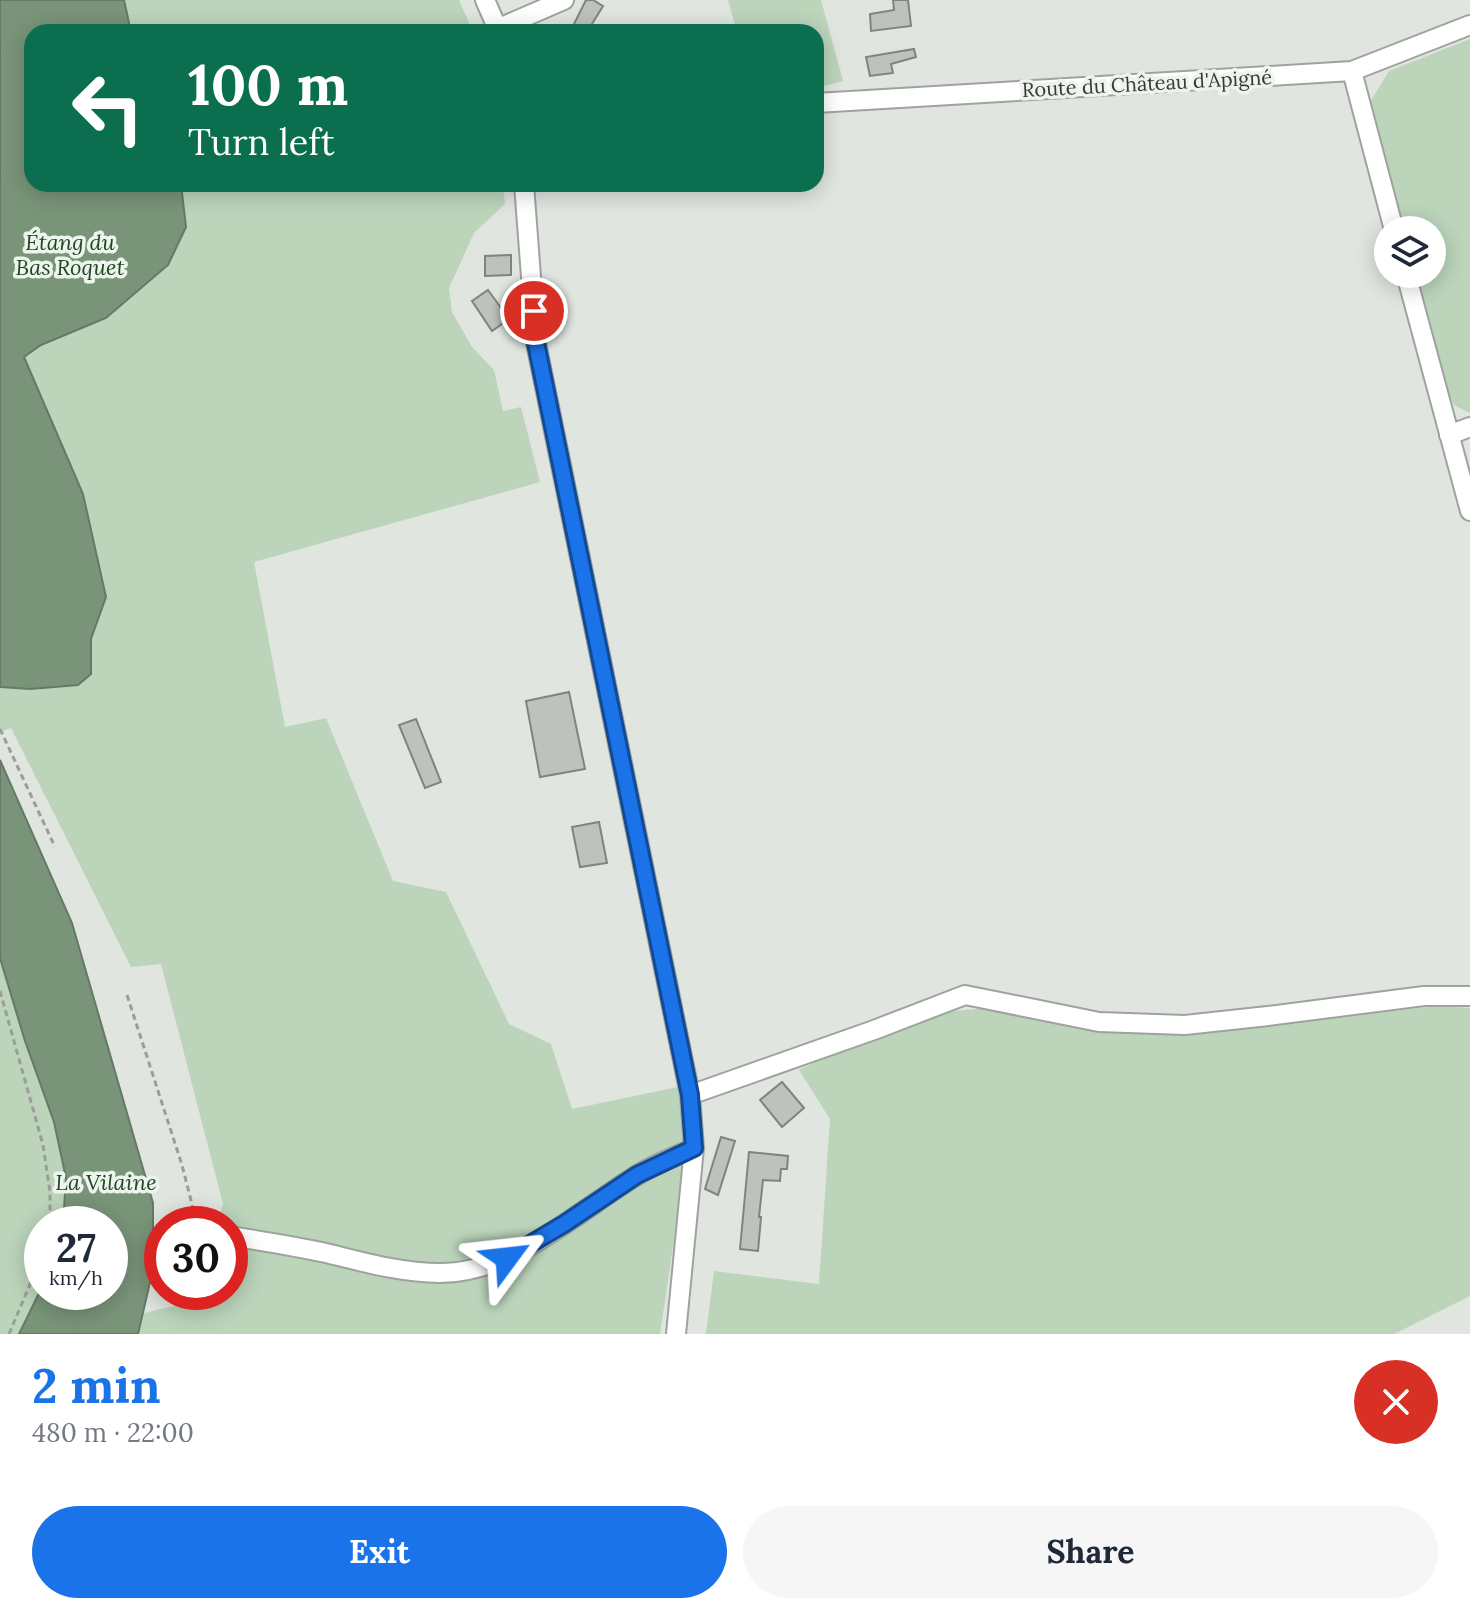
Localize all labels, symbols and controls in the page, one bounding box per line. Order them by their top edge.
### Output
text: 100 m [188,49,348,120]
icon: left [56,56,160,160]
street label: Route du Château d'Apigné [1021,64,1273,102]
text: Turn left [188,119,335,165]
map controls [1374,216,1446,288]
button: layers [1374,216,1446,288]
water label: Étang du Bas Roquet [16,228,124,281]
pin [500,277,568,345]
icon: arrive [512,289,556,333]
water label: La Vilaine [55,1168,157,1196]
speed limit sign: 30 [144,1206,248,1310]
position arrow [465,1216,549,1300]
text: 27 [56,1222,96,1273]
text: km/h [49,1265,103,1290]
text: 2 min [32,1355,161,1416]
button: close [1354,1360,1438,1444]
text: 480 m · 22:00 [32,1416,194,1449]
button: Exit [32,1506,727,1598]
button: Share [743,1506,1438,1598]

